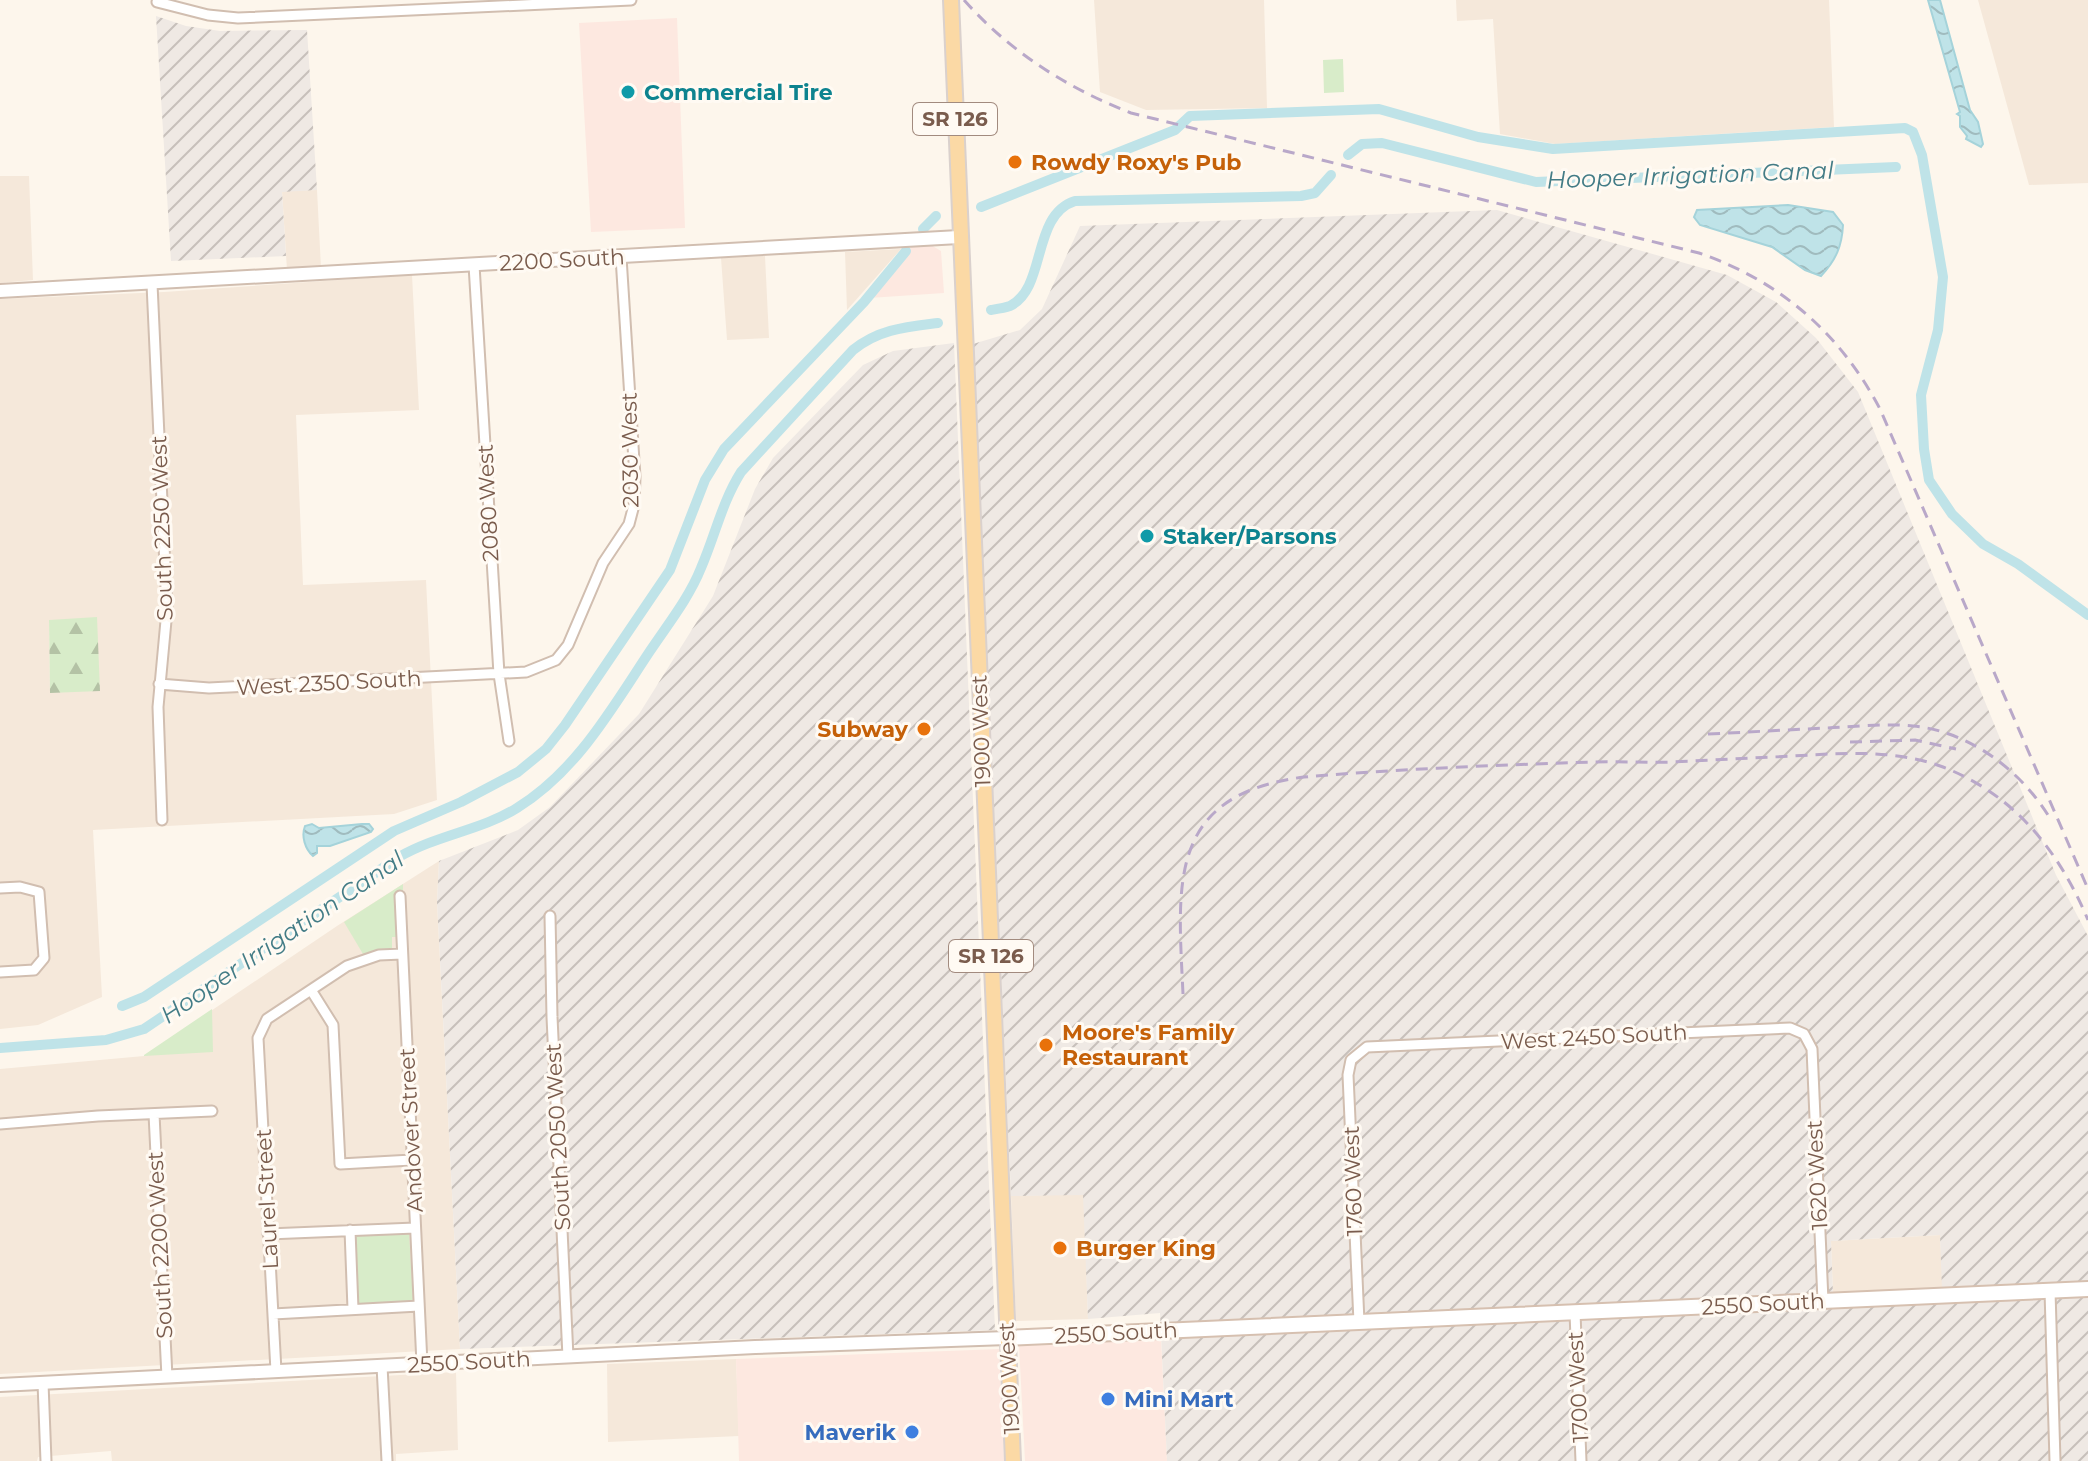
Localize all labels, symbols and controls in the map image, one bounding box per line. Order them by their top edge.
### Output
place label: Commercial Tire [644,79,833,106]
marker: Commercial Tire [619,83,637,101]
road number: SR 126 [913,103,997,135]
place label: Rowdy Roxy's Pub [1031,149,1241,176]
marker: Rowdy Roxy's Pub [1006,153,1024,171]
water label: Hooper Irrigation Canal [1546,155,1835,195]
street label: 2200 South [499,243,625,277]
street label: 2030 West [615,392,645,508]
street label: South 2250 West [145,435,179,621]
street label: 2080 West [471,444,505,562]
place label: Staker/Parsons [1163,523,1337,550]
marker: Staker/Parsons [1138,527,1156,545]
street label: West 2350 South [236,665,422,701]
street label: 1900 West [966,674,996,788]
place label: Subway [817,716,909,743]
marker: Subway [915,720,933,738]
water label: Hooper Irrigation Canal [155,844,410,1029]
road number: SR 126 [949,940,1033,972]
place label: Moore's Family Restaurant [1062,1019,1235,1071]
street label: West 2450 South [1500,1019,1688,1055]
marker: Moore's Family Restaurant [1037,1036,1055,1054]
street label: South 2050 West [540,1043,576,1231]
street label: Andover Street [393,1047,429,1213]
street label: 1620 West [1801,1119,1833,1231]
street label: 1760 West [1338,1125,1368,1237]
street label: Laurel Street [250,1128,284,1270]
street label: South 2200 West [142,1151,178,1339]
place label: Burger King [1076,1235,1216,1262]
marker: Burger King [1051,1239,1069,1257]
street label: 2550 South [1701,1287,1825,1321]
street label: 2550 South [1054,1316,1178,1350]
street label: 1900 West [993,1321,1025,1435]
street label: 1700 West [1562,1331,1594,1443]
street label: 2550 South [407,1345,531,1379]
place label: Mini Mart [1124,1386,1234,1413]
marker: Mini Mart [1099,1390,1117,1408]
place label: Maverik [804,1419,897,1446]
marker: Maverik [903,1423,921,1441]

